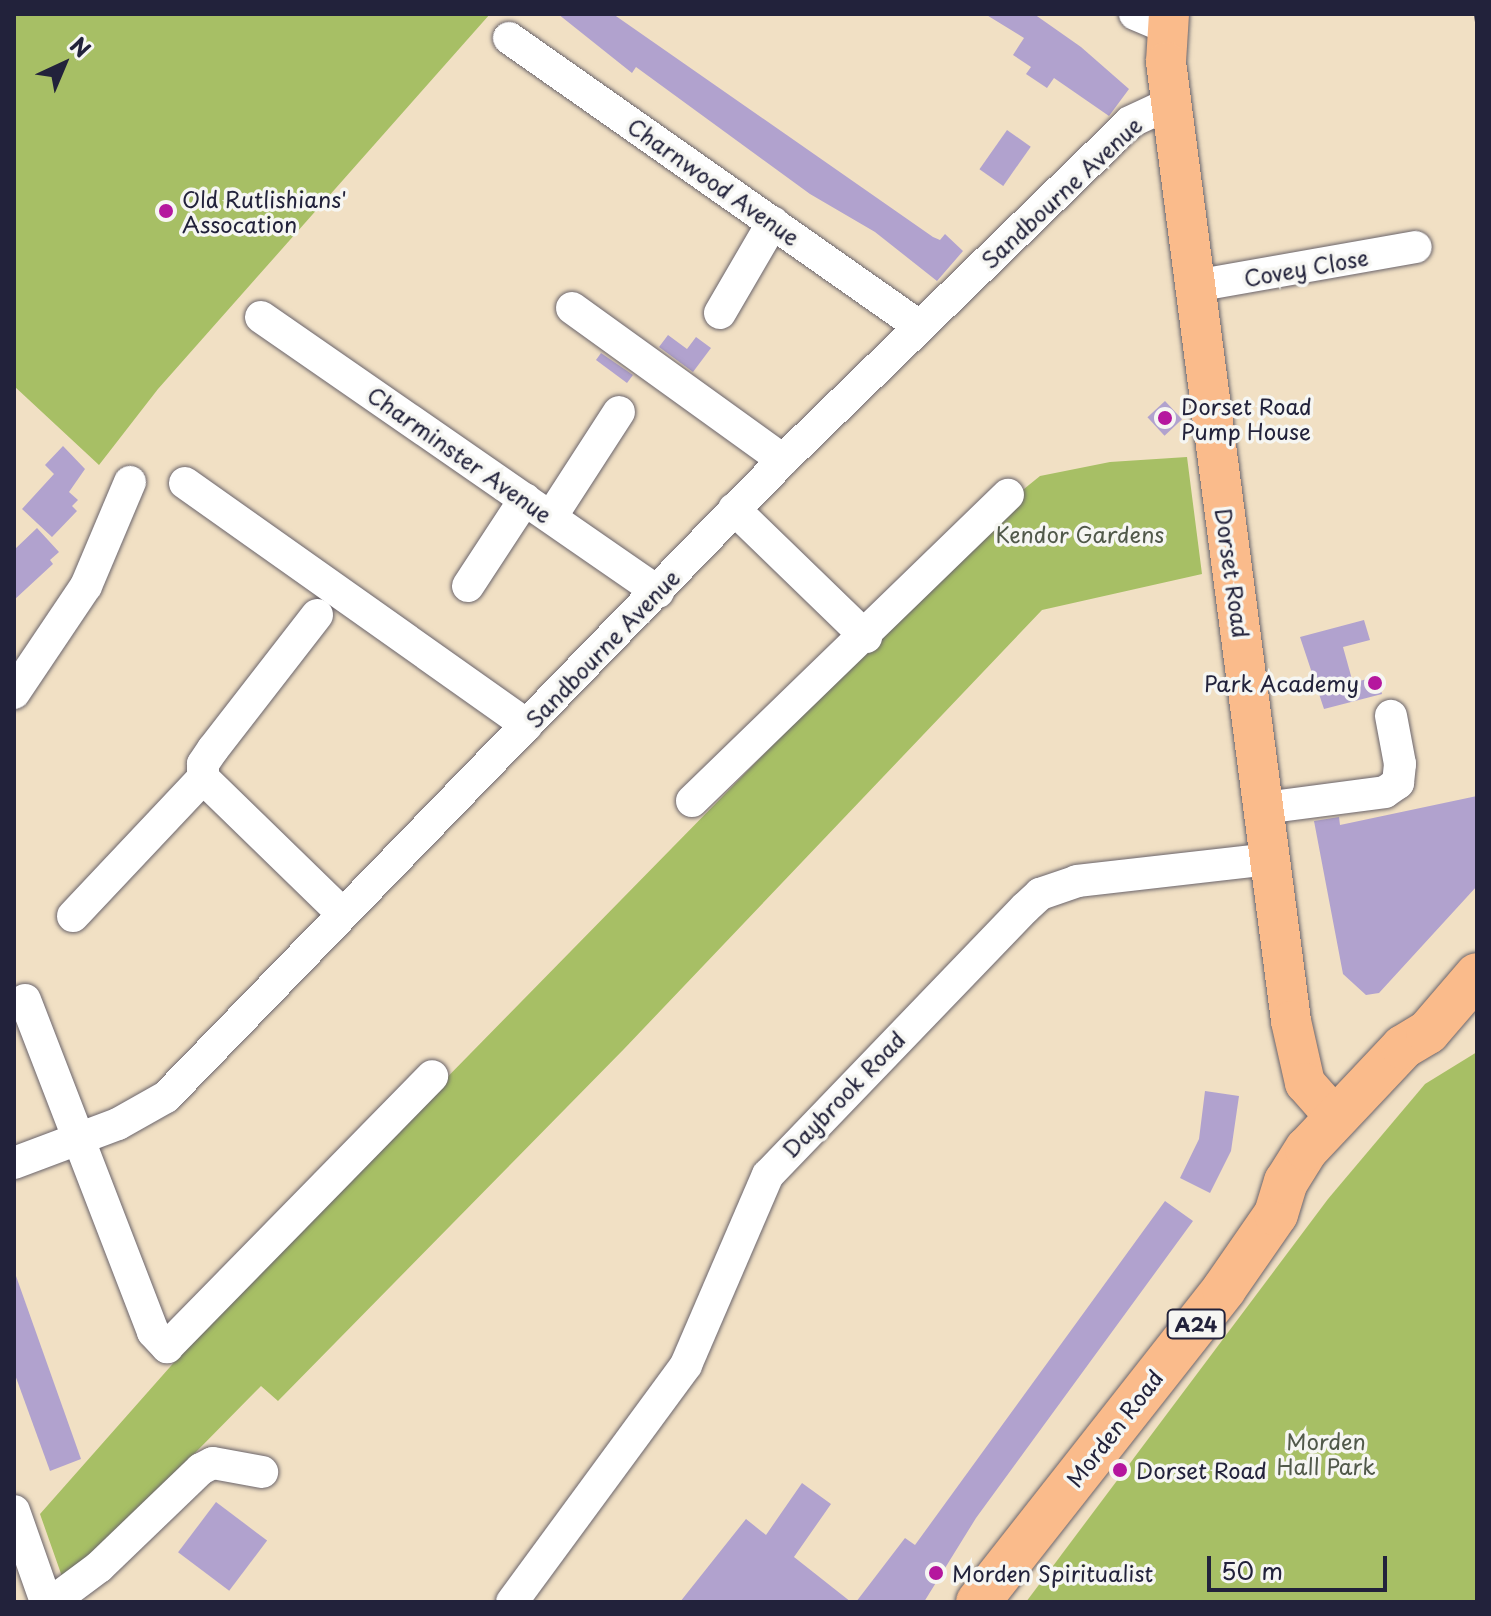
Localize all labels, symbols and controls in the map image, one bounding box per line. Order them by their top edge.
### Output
north arrow [24,24,104,104]
text: N [63,28,99,64]
street label: Sandbourne Avenue [975,111,1147,273]
street label: Charnwood Avenue [623,112,805,250]
place label: Old Rutlishians' Assocation [182,185,347,236]
marker: Old Rutlishians' Assocation [157,202,175,220]
street label: Covey Close [1241,243,1371,291]
street label: Charminster Avenue [363,381,557,527]
place label: Dorset Road Pump House [1181,392,1312,444]
marker: Dorset Road Pump House [1156,409,1174,427]
street label: Dorset Road [1211,506,1255,640]
park label: Kendor Gardens [996,521,1164,547]
street label: Sandbourne Avenue [520,563,684,733]
place label: Park Academy [1204,670,1359,696]
marker: Park Academy [1366,674,1384,692]
street label: Daybrook Road [776,1025,910,1163]
road number: A24 [1166,1308,1226,1340]
street label: Morden Road [1060,1365,1168,1491]
park label: Morden Hall Park [1276,1427,1376,1478]
place label: Dorset Road [1136,1457,1267,1483]
marker: Dorset Road [1111,1461,1129,1479]
scale bar [1211,1540,1391,1590]
text: 50 m [1221,1552,1283,1588]
place label: Morden Spiritualist [952,1560,1155,1586]
marker: Morden Spiritualist [927,1564,945,1582]

